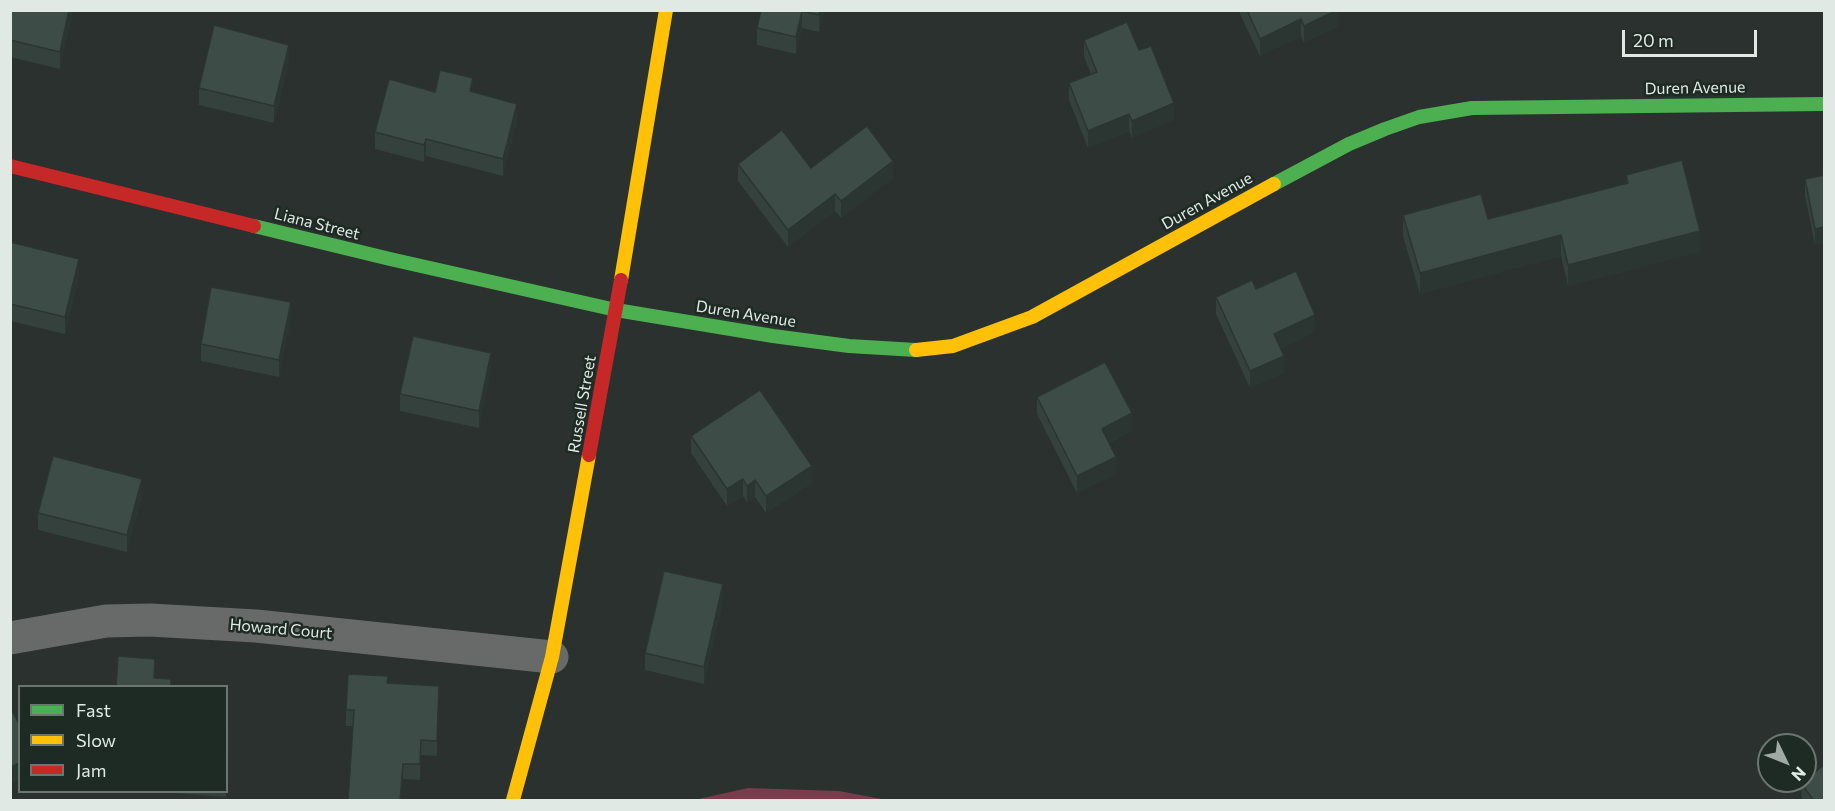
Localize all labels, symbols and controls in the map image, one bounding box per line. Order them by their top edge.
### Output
scale bar [1625,18,1760,56]
text: 20 m [1633,29,1674,51]
street label: Duren Avenue [1644,78,1746,98]
street label: Duren Avenue [1158,168,1256,234]
street label: Liana Street [272,204,362,244]
street label: Duren Avenue [695,297,797,331]
street label: Russell Street [564,354,600,454]
street label: Howard Court [229,615,333,643]
legend [18,685,228,793]
text: Fast [76,699,111,721]
text: Slow [76,729,116,751]
north arrow [1757,733,1817,793]
text: Jam [76,759,106,781]
text: N [1788,763,1810,785]

